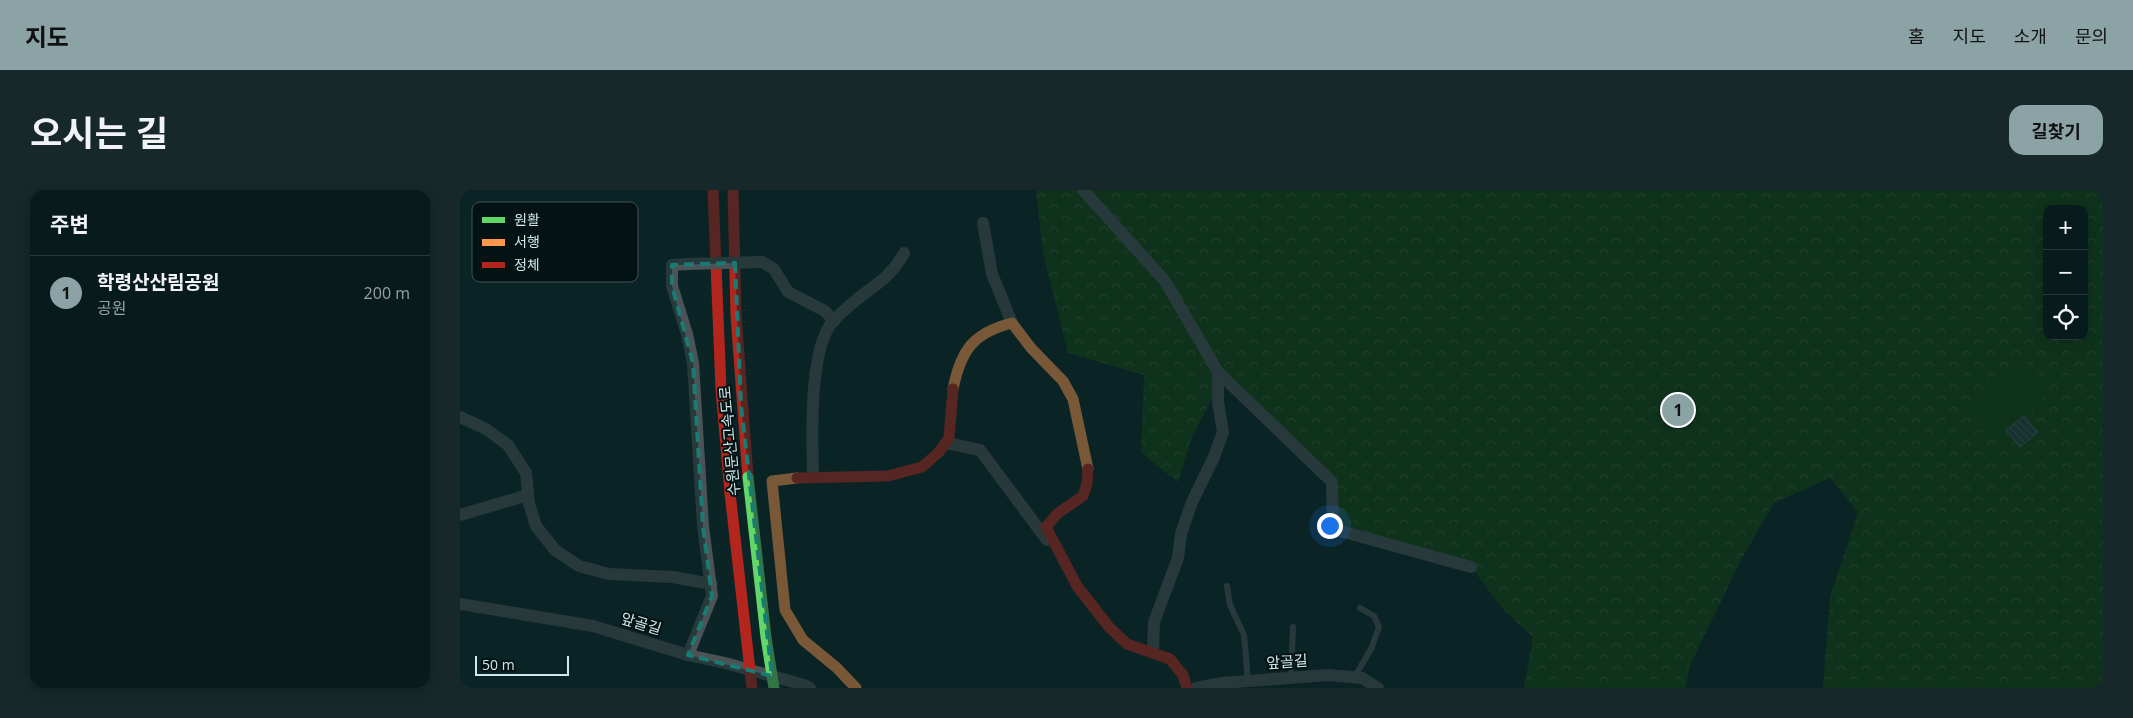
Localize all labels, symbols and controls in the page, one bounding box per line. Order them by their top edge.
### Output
text: 지도 [25,20,69,53]
text: 홈 [1908,24,1925,48]
text: 지도 [1953,24,1986,48]
text: 소개 [2014,24,2047,48]
text: 문의 [2075,24,2108,48]
button: 길찾기 [2009,105,2103,155]
text: 오시는 길 [30,109,168,156]
legend [472,202,638,282]
map controls [2043,205,2088,340]
button: + [2043,205,2088,250]
text: 주변 [50,210,89,238]
text: 원활 [514,210,540,229]
text: 서행 [514,232,540,251]
button: − [2043,250,2088,295]
text: 정체 [514,255,540,274]
text: 학령산산림공원 [97,269,219,295]
text: 1 [61,282,71,304]
text: 200 m [364,282,410,304]
button: locate [2043,295,2088,340]
text: 공원 [97,297,126,319]
street label: 수원문산고속도로 [714,385,744,497]
pin: 1 [1662,391,1694,429]
your location [1317,513,1343,539]
street label: 앞골길 [619,607,664,639]
street label: 앞골길 [1266,650,1308,672]
scale bar [475,653,569,676]
text: 50 m [482,655,515,674]

